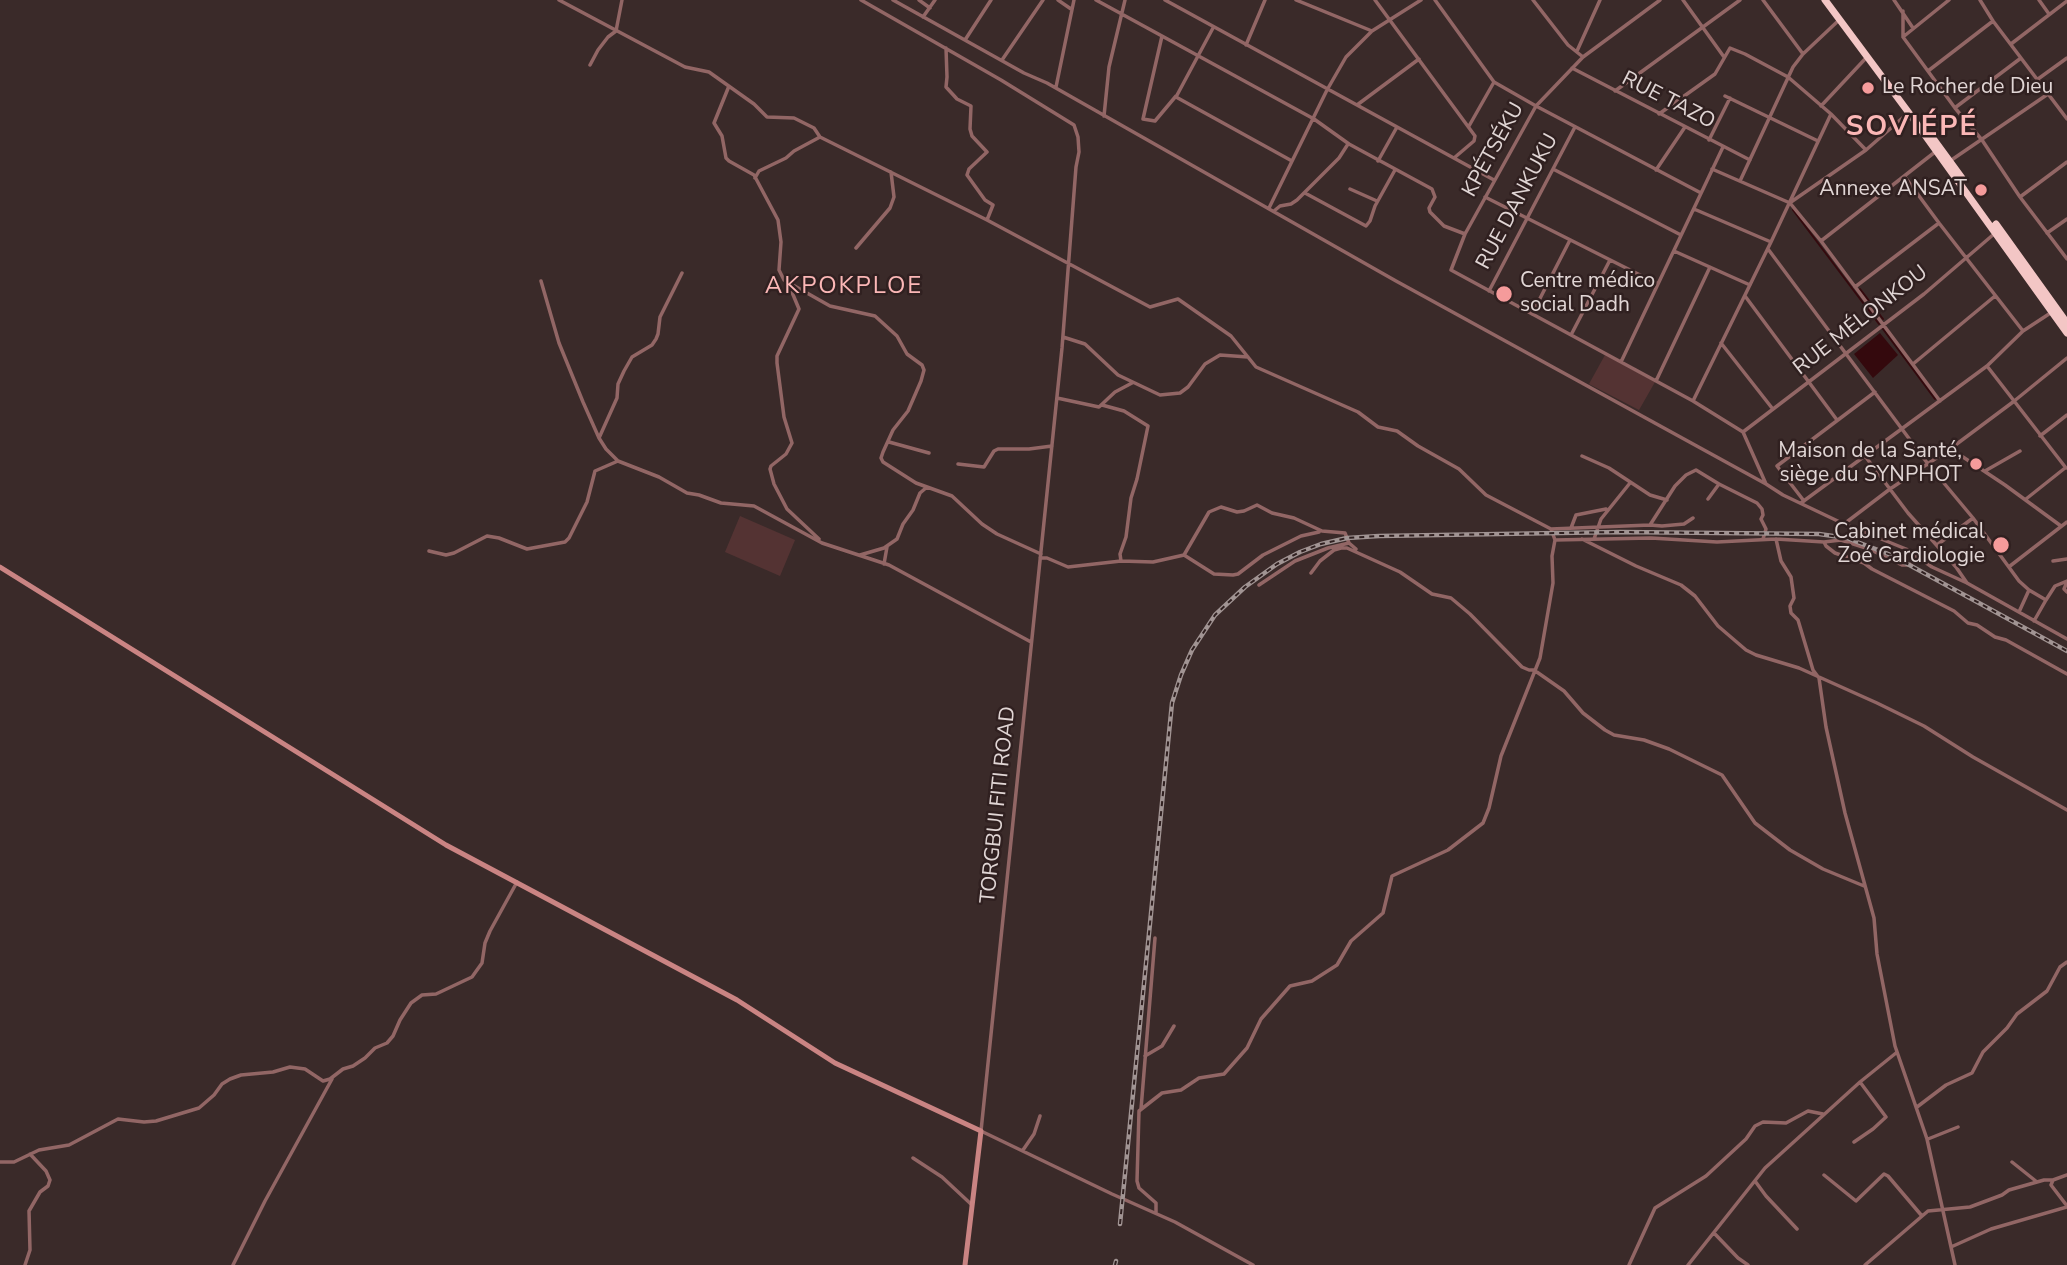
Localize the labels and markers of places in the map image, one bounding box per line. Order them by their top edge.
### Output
place label: Le Rocher de Dieu [1882,75,2053,101]
marker: Le Rocher de Dieu [1860,80,1876,96]
place label: Annexe ANSAT [1819,177,1967,203]
marker: Annexe ANSAT [1973,182,1989,198]
place label: Centre médico social Dadh [1520,269,1655,319]
marker: Centre médico social Dadh [1494,284,1514,304]
place label: Maison de la Santé, siège du SYNPHOT [1778,439,1962,489]
marker: Maison de la Santé, siège du SYNPHOT [1968,456,1984,472]
place label: Cabinet médical Zoé Cardiologie [1834,520,1985,570]
marker: Cabinet médical Zoé Cardiologie [1991,535,2011,555]

